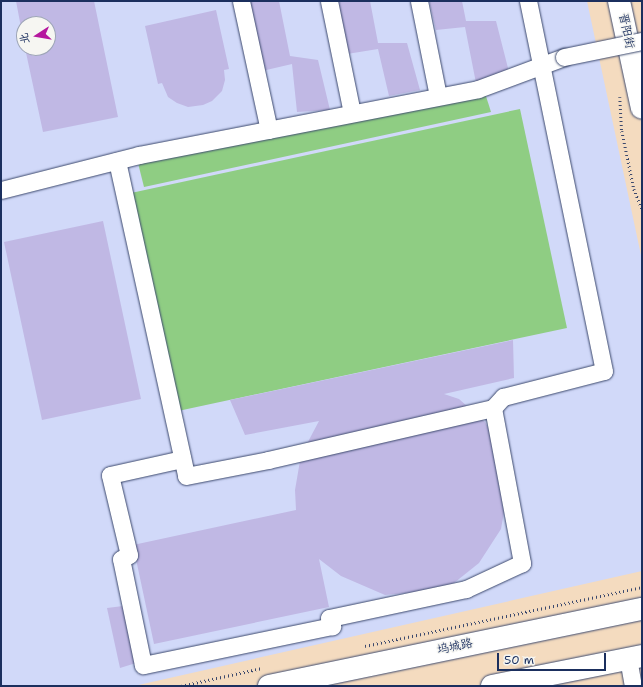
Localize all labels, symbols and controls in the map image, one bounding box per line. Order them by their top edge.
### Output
street label: 晋阳街 [615,12,637,50]
north arrow [16,16,56,56]
text: 北 [16,31,33,45]
street label: 坞城路 [436,636,474,658]
scale bar [499,645,608,671]
text: 50 m [504,652,534,668]

